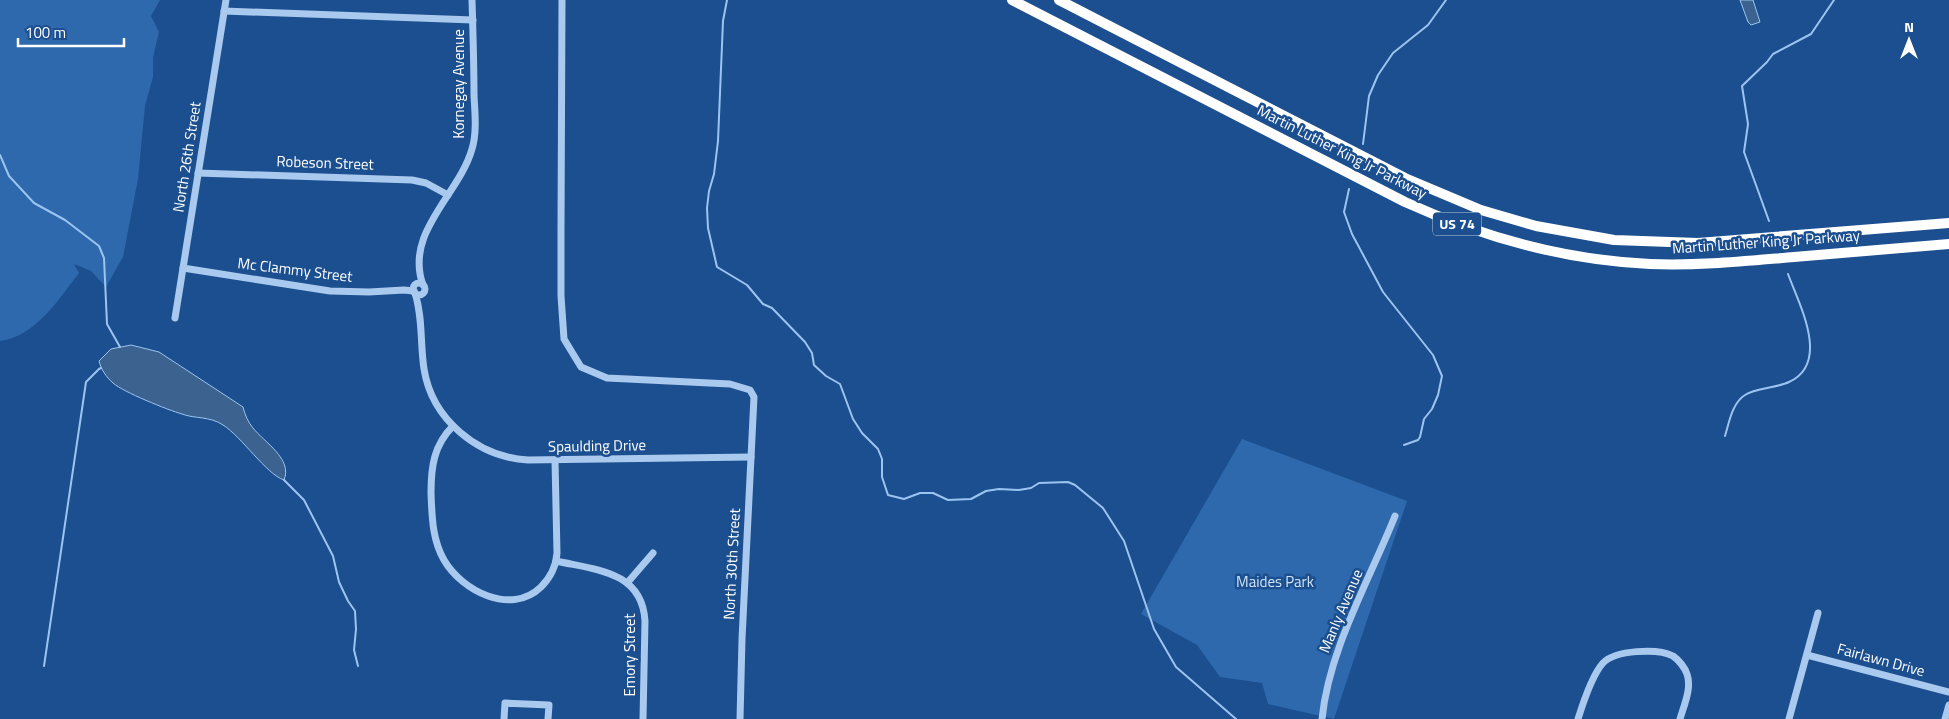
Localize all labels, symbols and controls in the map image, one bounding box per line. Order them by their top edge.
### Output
scale bar [18,15,124,47]
north arrow [1884,15,1934,65]
text: N [1904,16,1914,37]
text: 100 m [25,21,66,44]
street label: Kornegay Avenue [447,29,470,139]
street label: North 26th Street [166,99,207,214]
street label: Martin Luther King Jr Parkway [1253,99,1431,205]
street label: Robeson Street [276,149,375,176]
road number: US 74 [1433,212,1481,235]
street label: Martin Luther King Jr Parkway [1671,223,1861,260]
street label: Mc Clammy Street [236,251,355,288]
street label: Spaulding Drive [548,433,646,458]
street label: North 30th Street [717,507,746,620]
street label: Manly Avenue [1313,565,1369,656]
park label: Maides Park [1236,570,1314,593]
street label: Emory Street [618,613,641,697]
street label: Fairlawn Drive [1835,637,1928,682]

